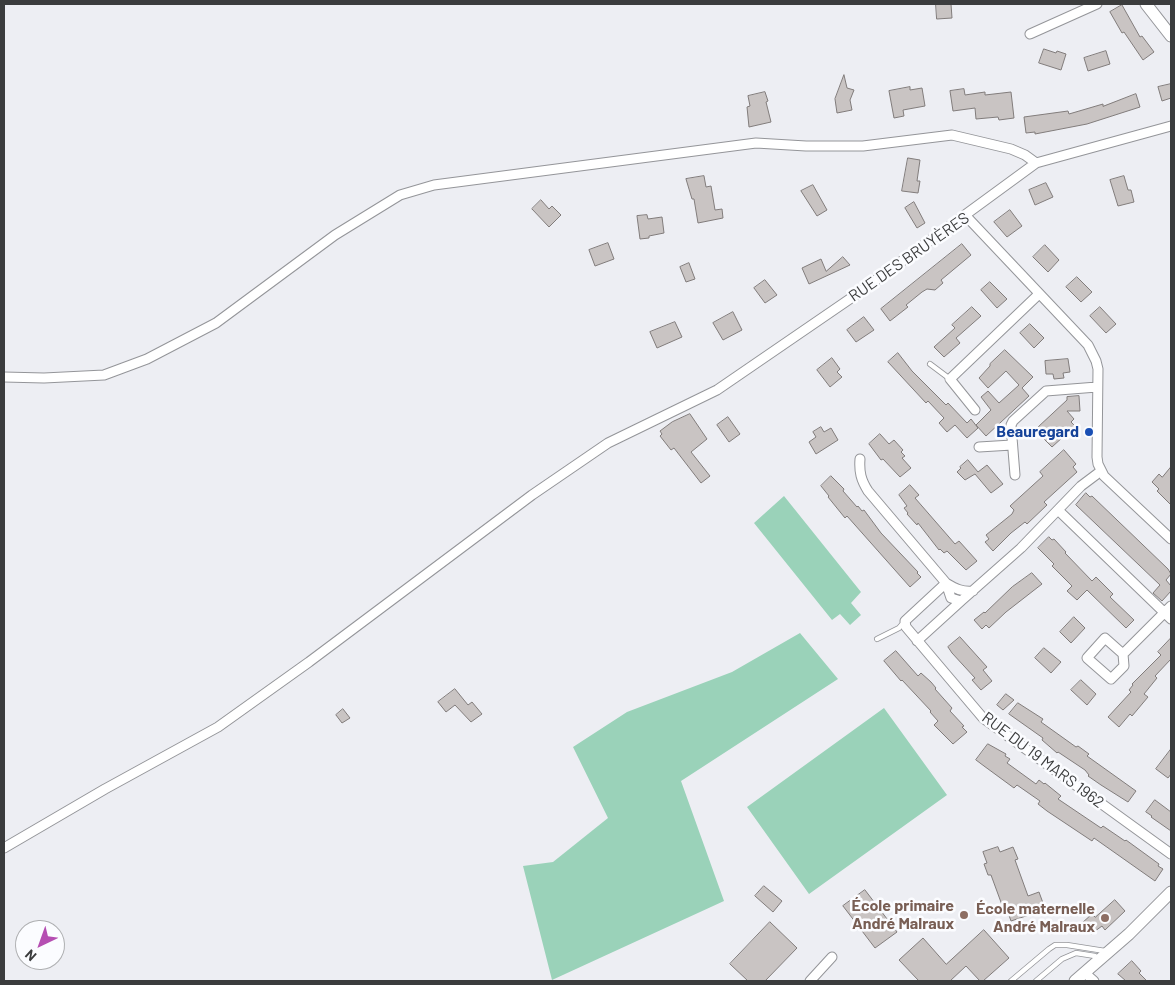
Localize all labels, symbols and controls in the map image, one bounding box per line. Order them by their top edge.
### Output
street label: RUE DES BRUYÈRES [845,208,973,306]
place label: Beauregard [996,422,1079,442]
marker: Beauregard [1083,426,1095,438]
street label: RUE DU 19 MARS 1962 [978,708,1108,812]
place label: École primaire André Malraux [852,896,954,934]
place label: École maternelle André Malraux [976,899,1095,937]
marker: École primaire André Malraux [958,909,970,921]
marker: École maternelle André Malraux [1099,912,1111,924]
north arrow [15,920,65,970]
text: N [21,946,39,965]

